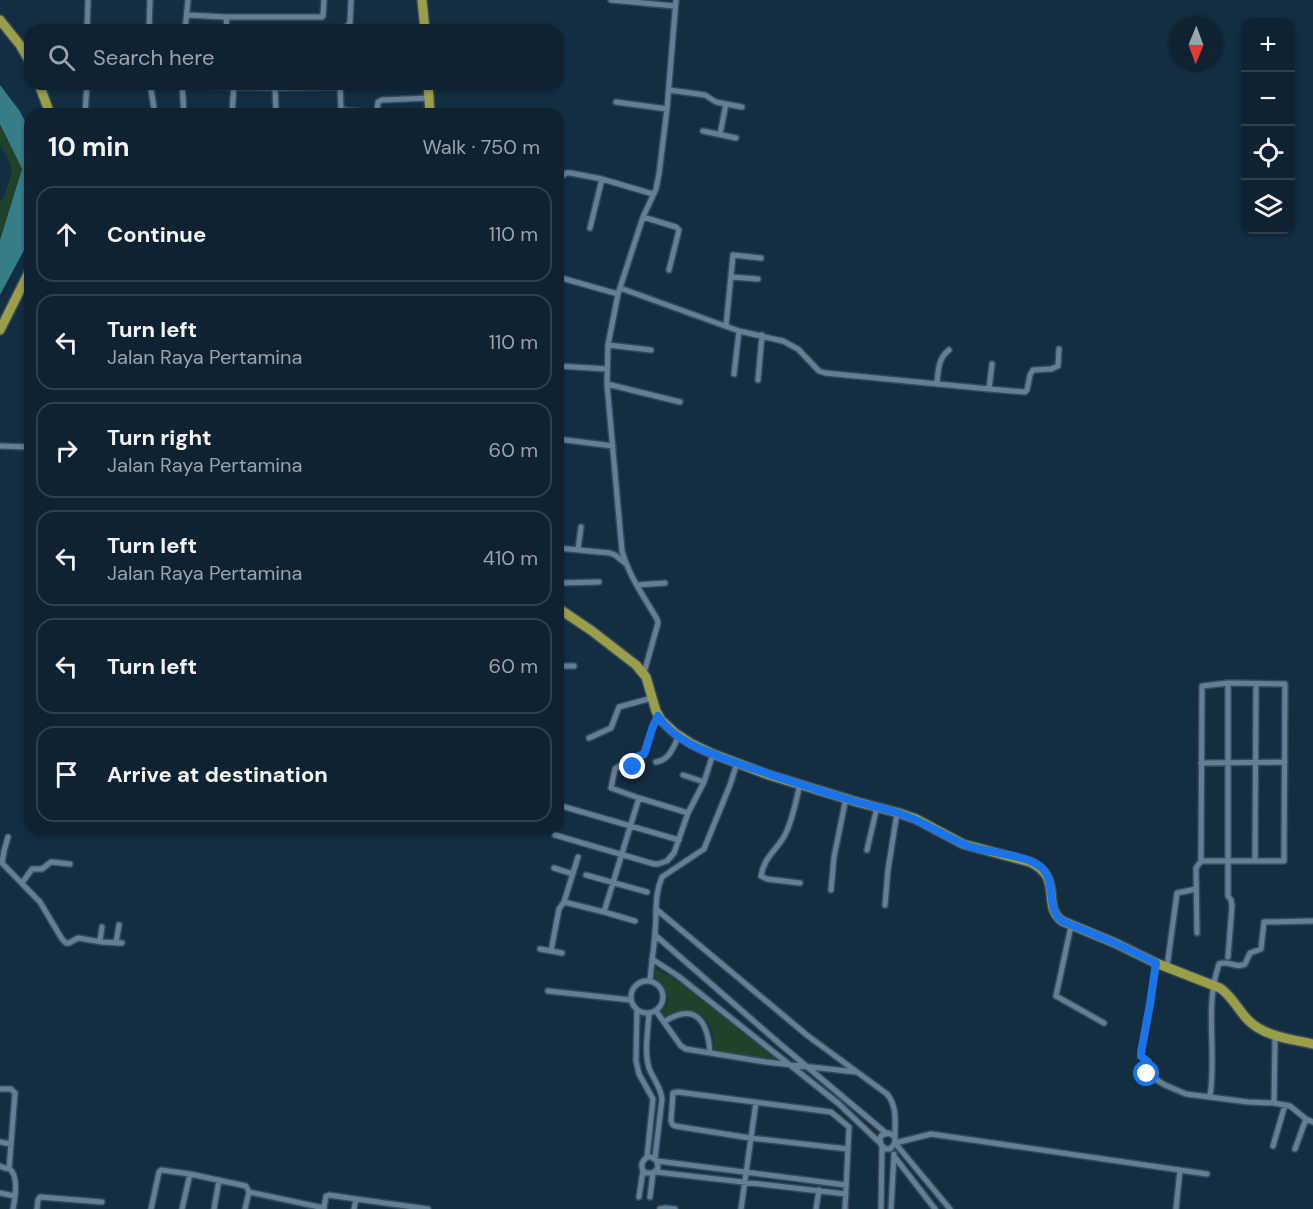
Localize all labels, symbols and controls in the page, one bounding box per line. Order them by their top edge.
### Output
north arrow [1169,18,1223,72]
map controls [1241,18,1295,234]
button: + [1241,18,1295,72]
search box [24,24,564,90]
icon: search [45,41,78,74]
text: Search here [93,43,214,72]
button: − [1241,72,1295,126]
button: locate [1241,126,1295,180]
text: 10 min [48,130,130,164]
text: Walk · 750 m [422,134,540,160]
button: layers [1241,180,1295,234]
icon: ahead [50,218,83,251]
text: Continue [107,220,206,249]
text: 110 m [489,221,538,247]
text: Turn left [107,315,197,344]
icon: left [50,326,83,359]
text: 110 m [489,329,538,355]
text: Jalan Raya Pertamina [107,344,302,370]
text: Turn right [107,423,212,452]
icon: right [50,434,83,467]
text: 60 m [489,437,538,463]
text: Jalan Raya Pertamina [107,452,302,478]
text: Turn left [107,531,197,560]
icon: left [50,542,83,575]
text: 410 m [483,545,538,571]
text: Jalan Raya Pertamina [107,560,302,586]
icon: left [50,650,83,683]
text: Turn left [107,652,197,681]
text: 60 m [489,653,538,679]
route end [619,753,645,779]
icon: arrive [50,758,83,791]
text: Arrive at destination [107,760,328,789]
route start [1133,1060,1159,1086]

